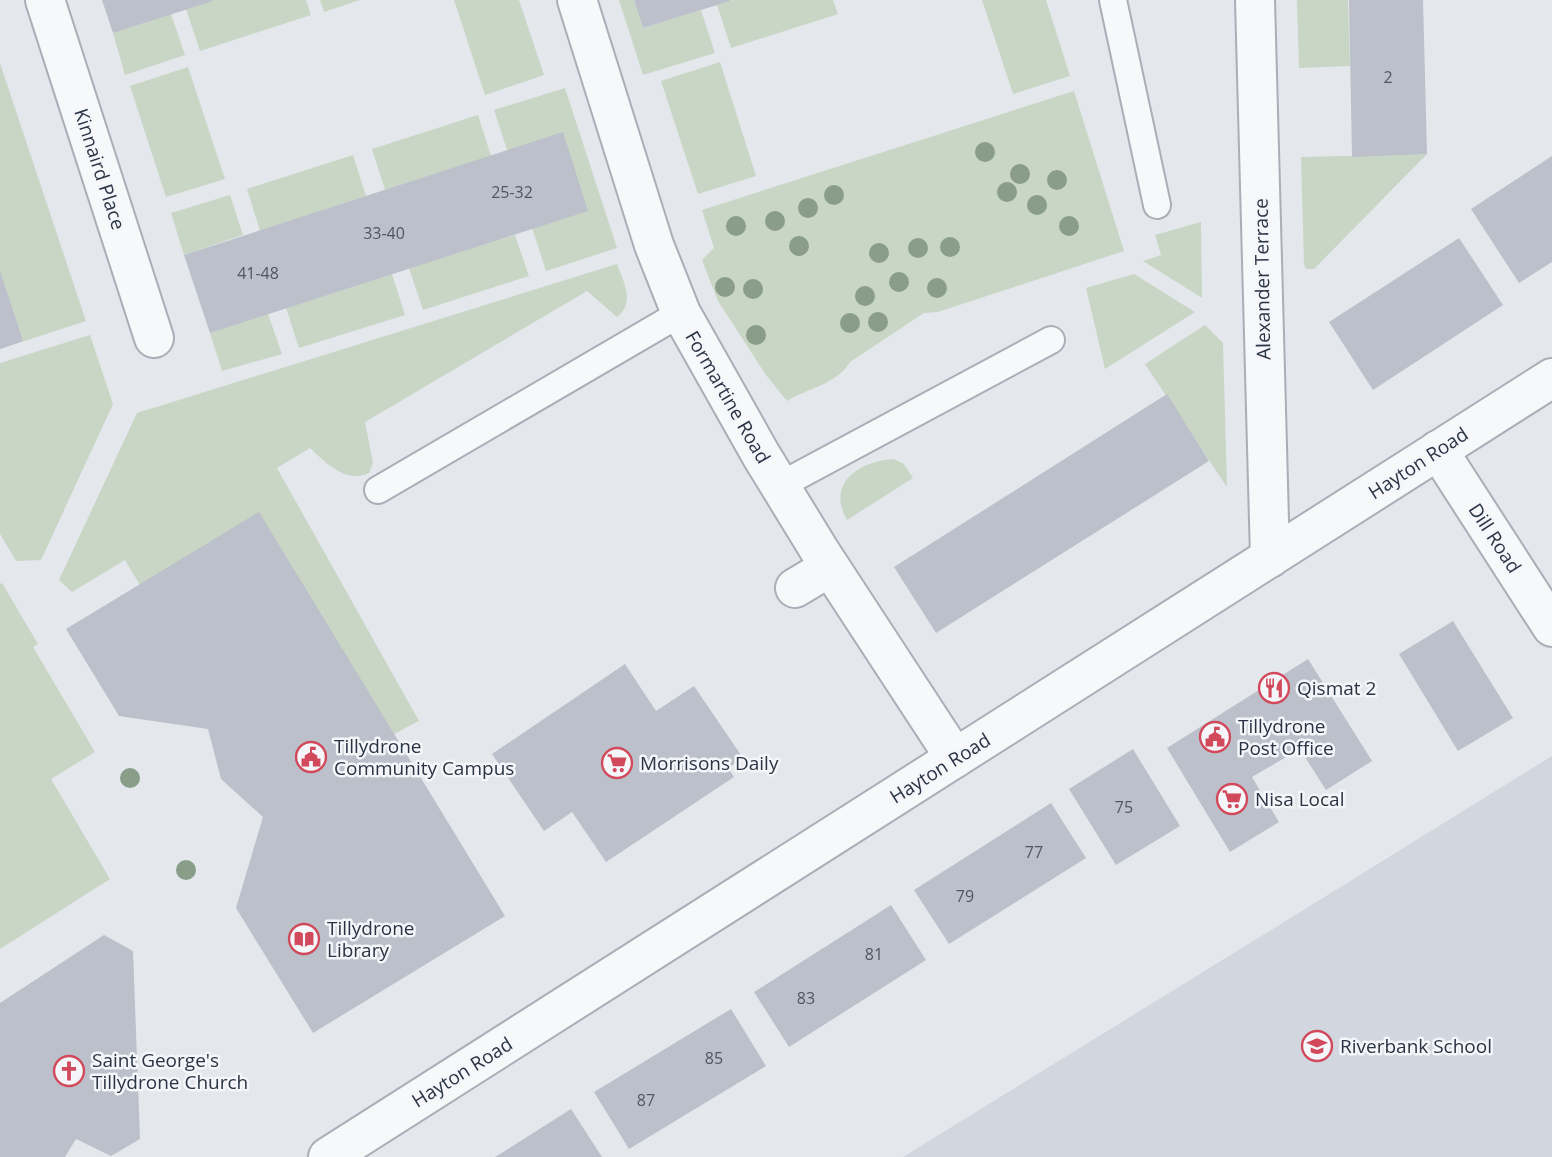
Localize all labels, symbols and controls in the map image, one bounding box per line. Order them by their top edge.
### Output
house number: 2 [1383,66,1393,88]
street label: Kinnaird Place [68,105,132,233]
house number: 25-32 [491,181,533,203]
street label: Alexander Terrace [1248,198,1276,360]
house number: 33-40 [363,222,405,244]
house number: 41-48 [237,262,279,284]
street label: Formartine Road [679,326,777,468]
street label: Hayton Road [1363,421,1473,505]
street label: Dill Road [1463,498,1527,578]
restaurant icon: Qismat 2 [1257,671,1291,705]
place label: Qismat 2 [1297,675,1376,701]
place label: Tillydrone Post Office [1238,713,1334,761]
public building icon: Tillydrone Post Office [1198,720,1232,754]
street label: Hayton Road [885,727,995,809]
place label: Tillydrone Community Campus [334,733,514,781]
public building icon: Tillydrone Community Campus [294,740,328,774]
supermarket icon: Morrisons Daily [600,746,634,780]
place label: Morrisons Daily [640,750,779,776]
supermarket icon: Nisa Local [1215,782,1249,816]
place label: Nisa Local [1255,786,1344,812]
house number: 75 [1115,796,1133,818]
house number: 77 [1025,841,1043,863]
house number: 79 [956,885,974,907]
place label: Tillydrone Library [327,915,415,963]
library icon: Tillydrone Library [287,922,321,956]
house number: 81 [865,943,883,965]
house number: 83 [797,987,815,1009]
school or university icon: Riverbank School [1300,1029,1334,1063]
street label: Hayton Road [407,1031,517,1113]
place label: Riverbank School [1340,1033,1492,1059]
place label: Saint George's Tillydrone Church [92,1047,248,1095]
house number: 85 [705,1047,723,1069]
church icon: Saint George's Tillydrone Church [52,1054,86,1088]
house number: 87 [637,1089,655,1111]

